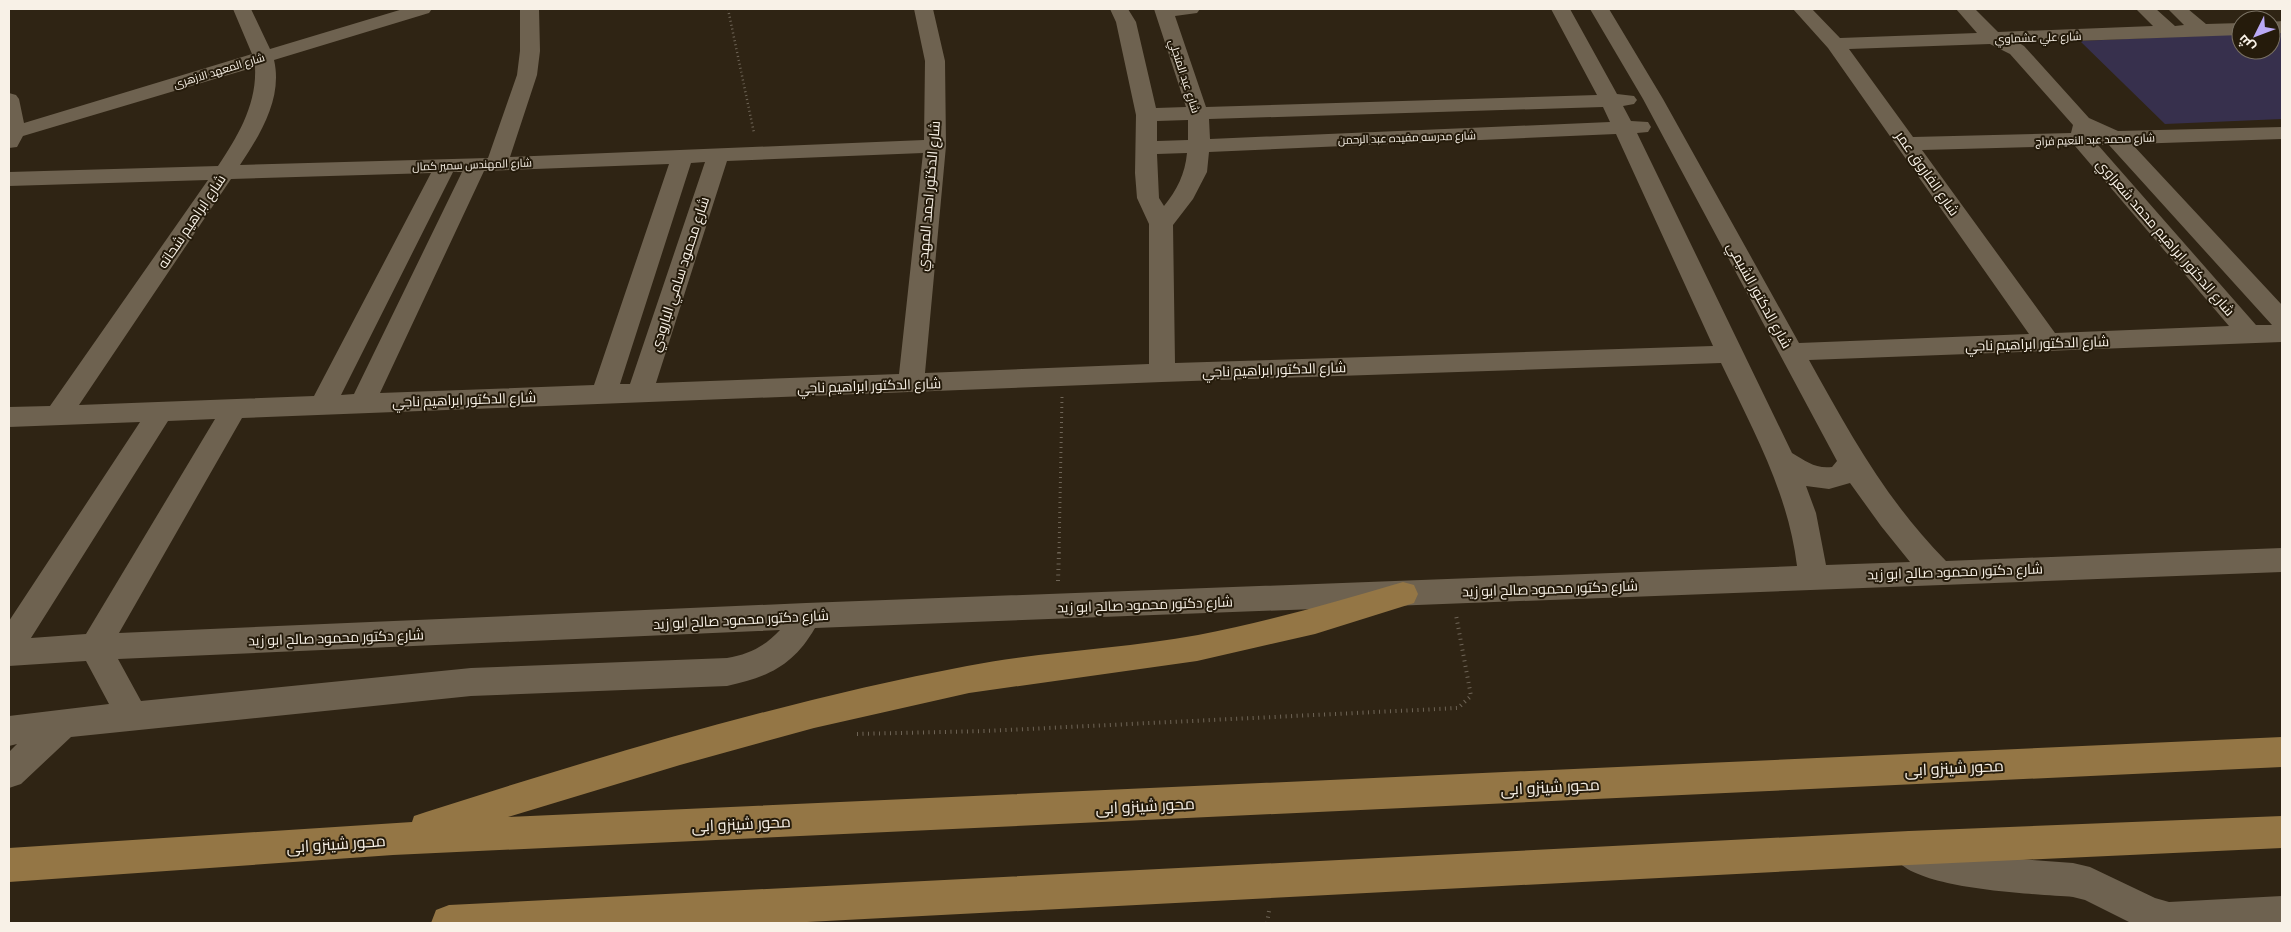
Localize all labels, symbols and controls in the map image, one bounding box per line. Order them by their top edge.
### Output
north arrow [2231,10,2281,60]
street label: شارع علي عشماوي [1994,29,2082,48]
text: ش [2234,31,2259,56]
street label: شارع عبد المتجلي [1164,38,1203,115]
street label: شارع المعهد الازهرى [172,50,267,92]
street label: شارع الدكتور احمد المهدي [913,120,947,272]
street label: شارع الفاروق عمر [1891,127,1963,219]
street label: شارع مدرسه مفيده عبد الرحمن [1338,128,1476,148]
street label: شارع محمد عبد النعيم فراج [2035,130,2155,150]
street label: شارع المهندس سمير كمال [412,155,532,175]
street label: شارع الدكتور ابراهيم محمد شعراوي [2090,155,2239,322]
street label: شارع ابراهيم شحاته [153,171,230,272]
street label: شارع محمود سامي البارودي [646,194,716,355]
street label: شارع الدكتور الشيمي [1720,239,1796,353]
street label: شارع الدكتور ابراهيم ناجي [1965,332,2109,358]
street label: شارع الدكتور ابراهيم ناجي [1202,358,1346,384]
street label: شارع الدكتور ابراهيم ناجي [797,374,941,400]
street label: شارع الدكتور ابراهيم ناجي [392,388,536,414]
street label: شارع دكتور محمود صالح ابو زيد [1867,559,2043,584]
street label: شارع دكتور محمود صالح ابو زيد [1462,576,1638,601]
street label: شارع دكتور محمود صالح ابو زيد [1057,592,1233,617]
street label: شارع دكتور محمود صالح ابو زيد [653,606,829,633]
street label: شارع دكتور محمود صالح ابو زيد [248,625,424,650]
street label: محور شينزو ابى [1904,755,2004,781]
street label: محور شينزو ابى [1500,774,1600,800]
street label: محور شينزو ابى [1095,793,1195,819]
street label: محور شينزو ابى [691,811,791,837]
street label: محور شينزو ابى [286,830,386,858]

